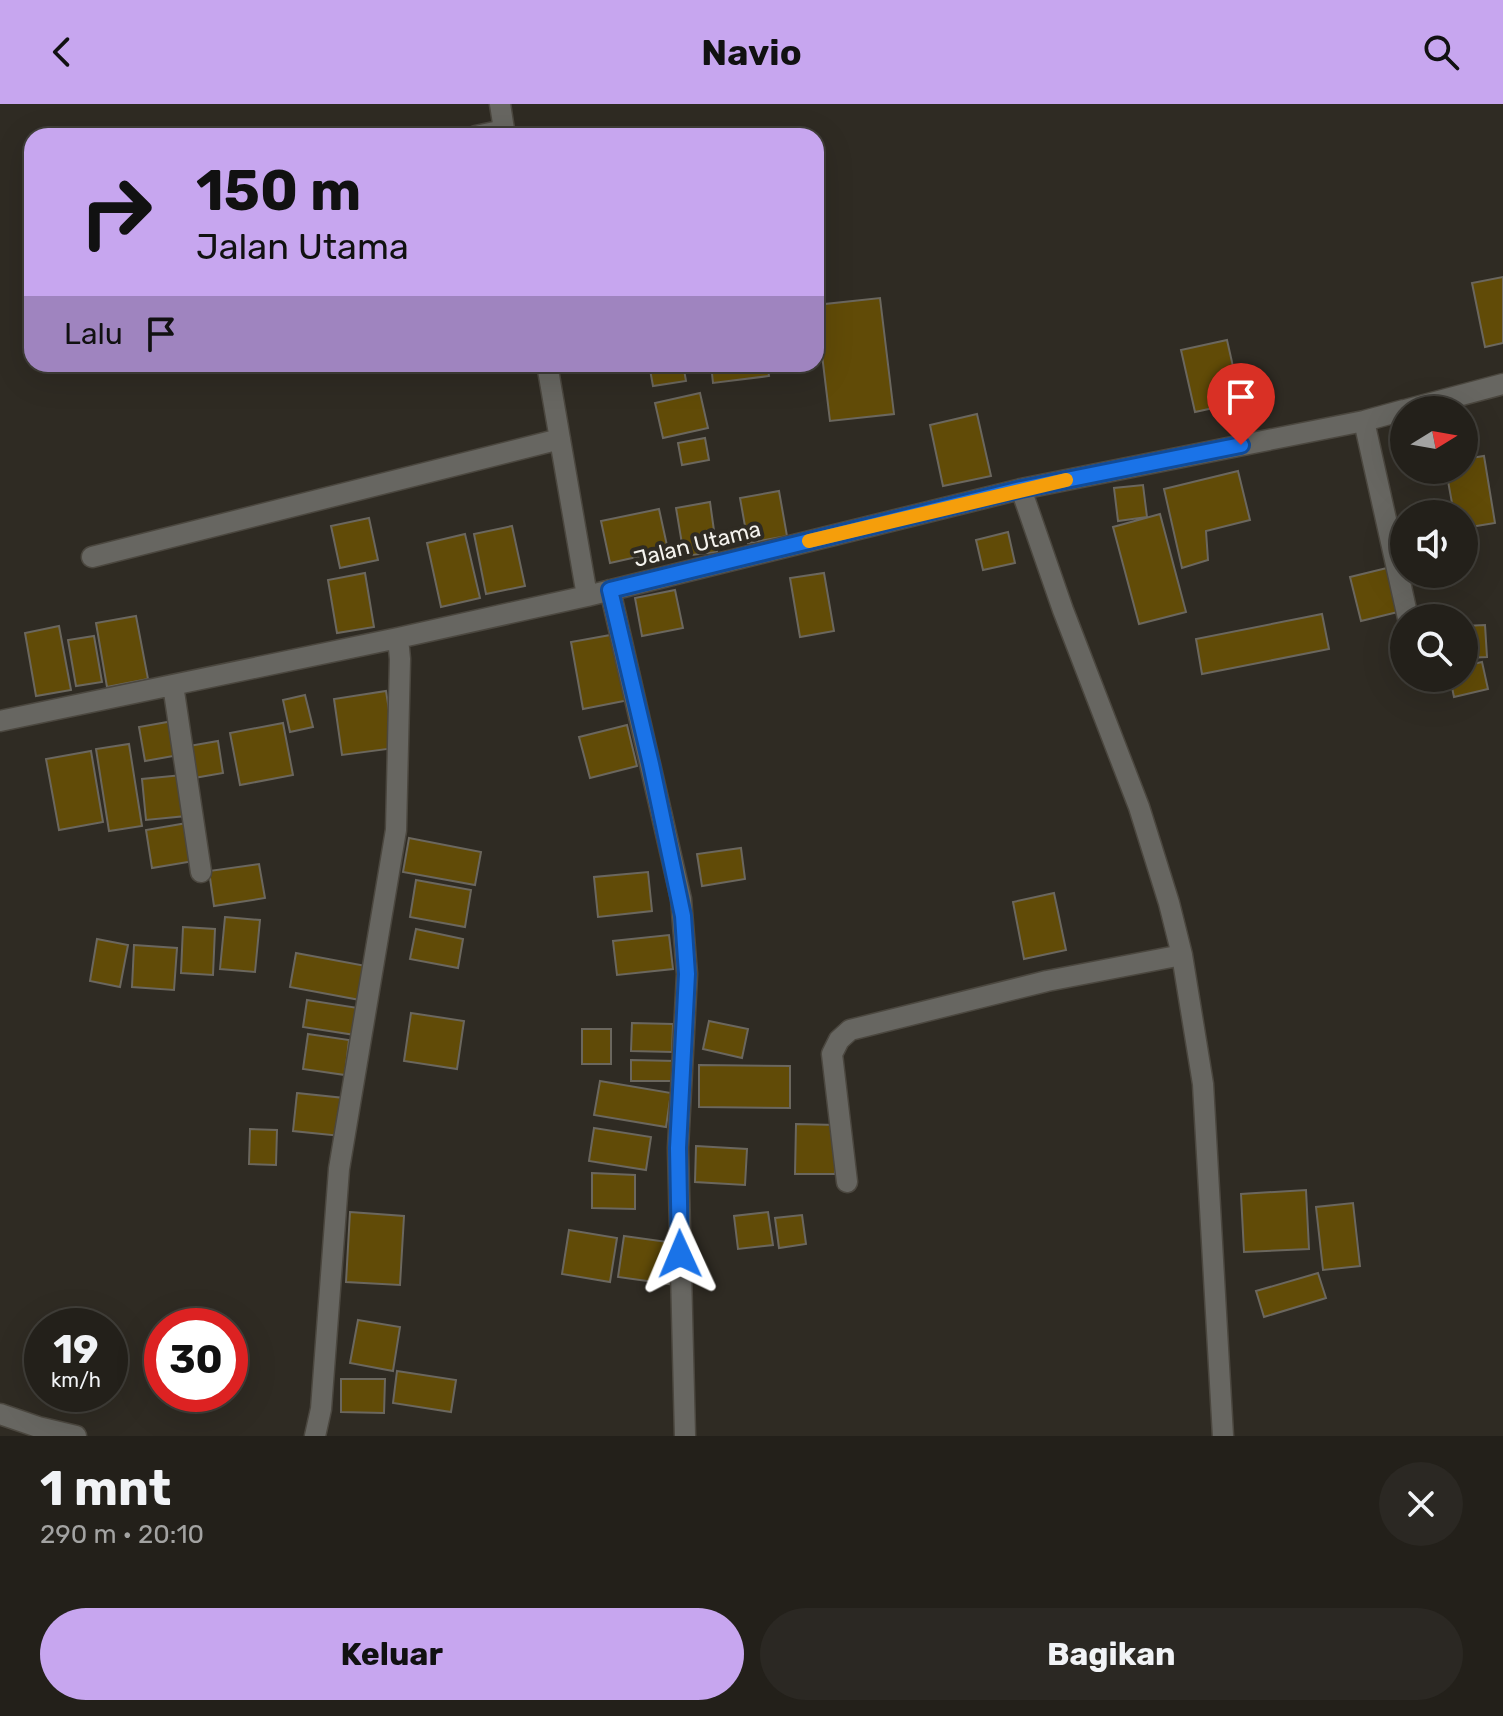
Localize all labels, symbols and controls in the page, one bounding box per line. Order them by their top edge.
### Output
icon: back [40,30,84,74]
icon: search [1419,30,1463,74]
text: Navio [701,31,802,74]
text: 150 m [196,158,361,224]
icon: right [64,160,168,264]
text: Jalan Utama [196,225,409,268]
icon: arrive [139,312,183,356]
text: Lalu [64,316,123,352]
pin [1207,363,1275,445]
icon: arrive [1219,375,1263,419]
north arrow [1390,396,1478,484]
map controls [1390,396,1478,692]
button: sound [1390,500,1478,588]
street label: Jalan Utama [631,515,763,573]
button: search [1390,604,1478,692]
position arrow [638,1212,722,1296]
speed limit sign: 30 [144,1308,248,1412]
text: 19 [53,1326,99,1373]
text: km/h [51,1368,101,1392]
text: 1 mnt [40,1460,171,1517]
button: close [1379,1462,1463,1546]
text: 290 m · 20:10 [40,1519,204,1550]
button: Keluar [40,1608,744,1700]
button: Bagikan [760,1608,1463,1700]

